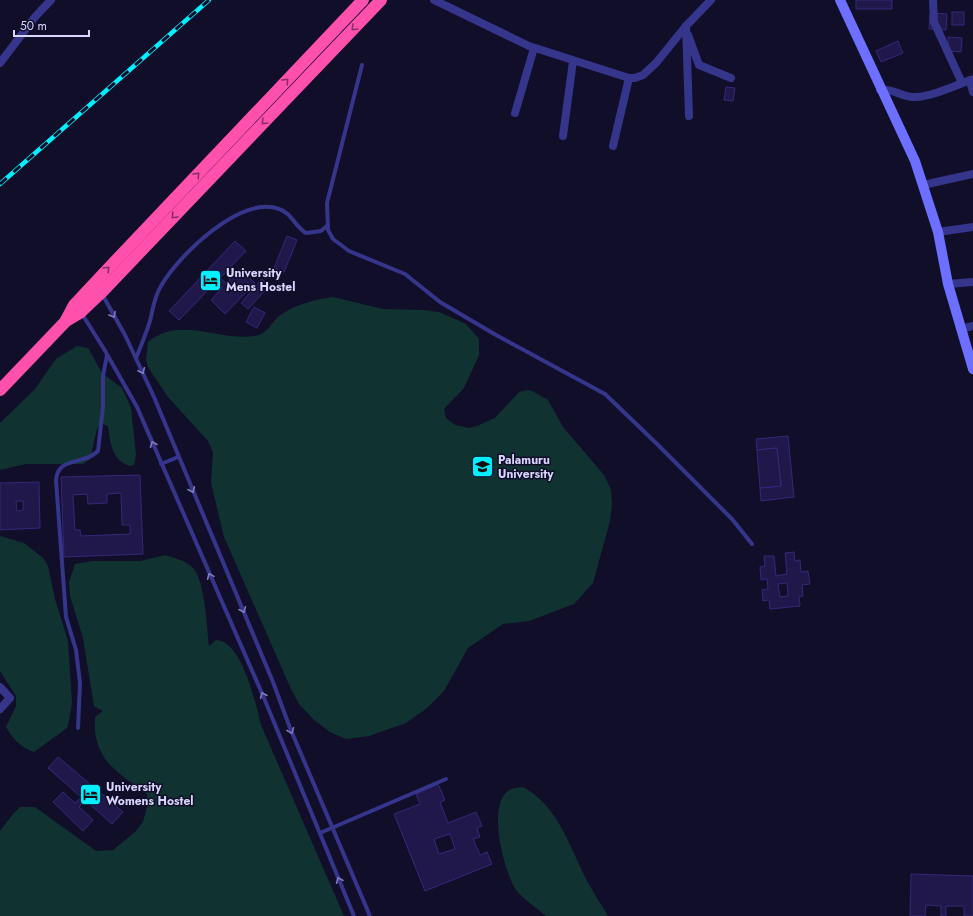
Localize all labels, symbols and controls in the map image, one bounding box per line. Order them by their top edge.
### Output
scale bar [14,12,89,38]
text: 50 m [20,17,47,35]
one-way arrow [351,23,358,31]
one-way arrow [282,78,289,86]
one-way arrow [261,117,268,125]
one-way arrow [192,173,199,180]
one-way arrow [171,211,179,219]
place label: University Mens Hostel [226,264,295,296]
one-way arrow [102,266,110,274]
hotel icon: University Mens Hostel [197,267,223,293]
one-way arrow [108,310,116,318]
one-way arrow [137,366,145,374]
one-way arrow [149,441,157,448]
place label: Palamuru University [498,451,554,483]
school or university icon: Palamuru University [470,454,496,480]
one-way arrow [188,487,196,494]
one-way arrow [207,573,215,581]
one-way arrow [238,606,246,613]
one-way arrow [260,692,268,700]
one-way arrow [287,727,295,734]
place label: University Womens Hostel [106,778,194,810]
hotel icon: University Womens Hostel [77,781,103,807]
one-way arrow [336,877,344,884]

